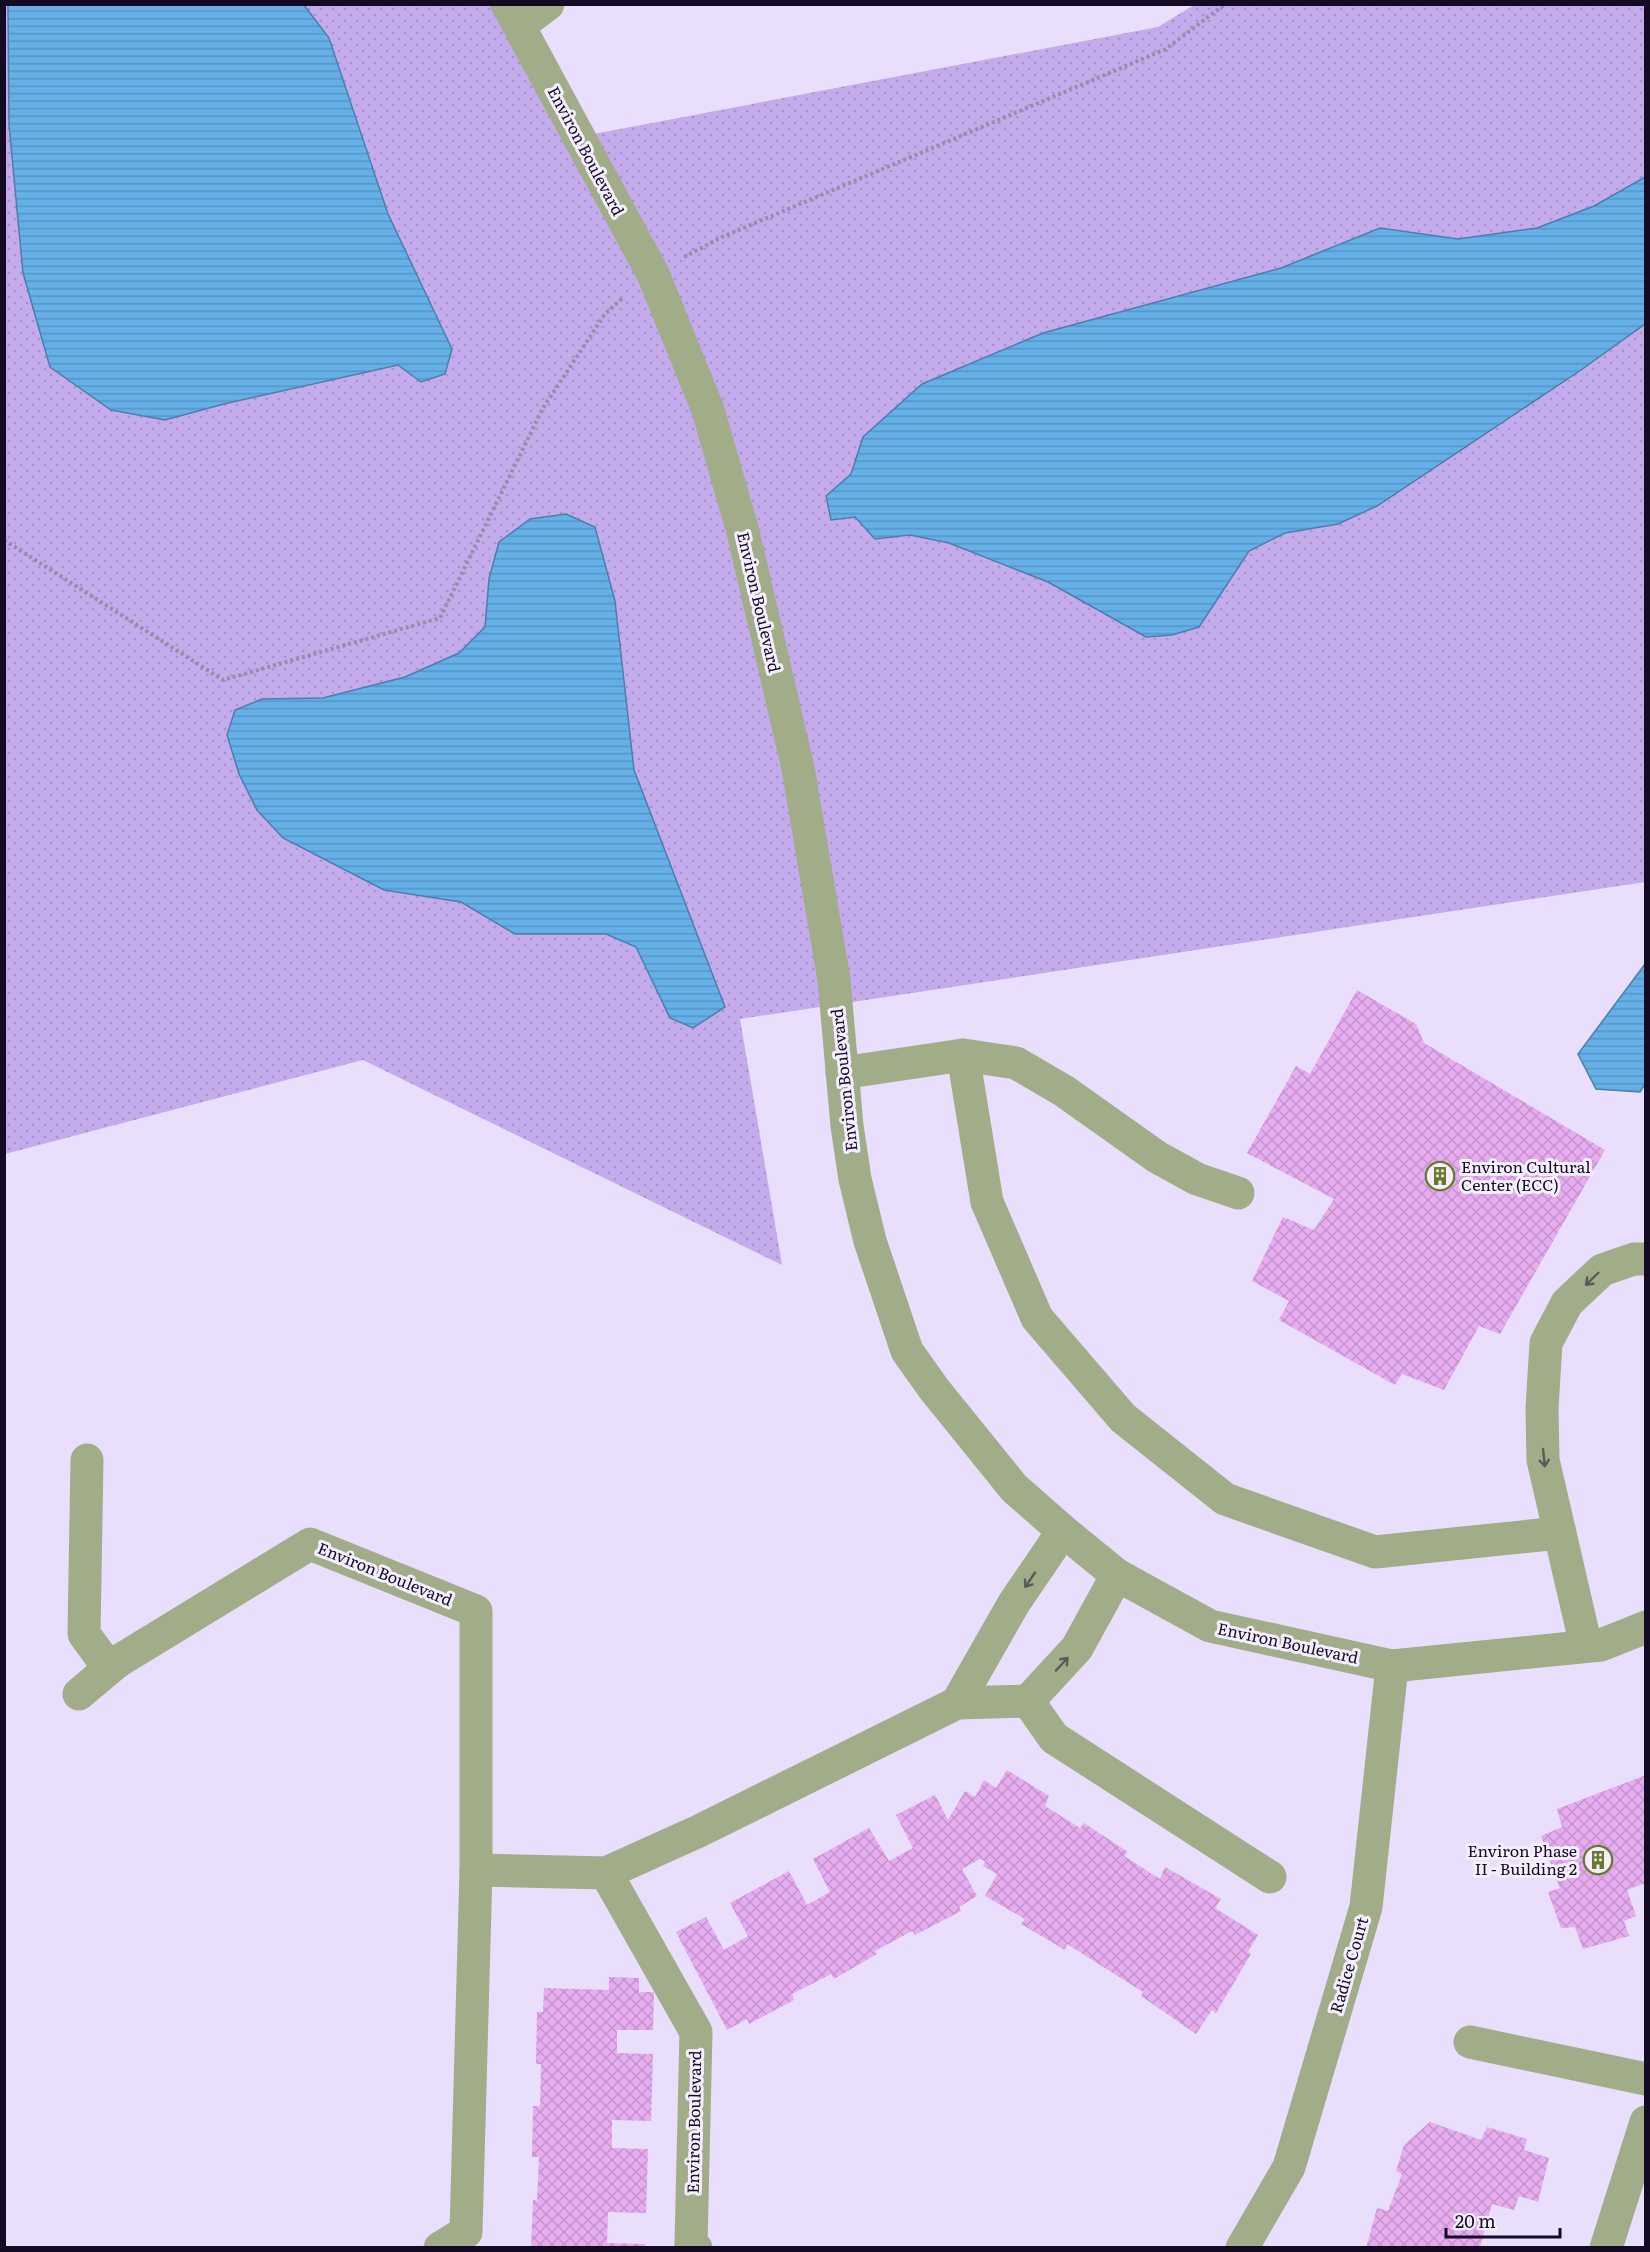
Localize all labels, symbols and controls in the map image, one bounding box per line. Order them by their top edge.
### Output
street label: Environ Boulevard [543,82,631,220]
street label: Environ Boulevard [732,529,788,675]
street label: Environ Boulevard [824,1007,862,1153]
place label: Environ Cultural Center (ECC) [1461,1154,1591,1196]
building icon: Environ Cultural Center (ECC) [1424,1160,1456,1192]
one-way arrow [1585,1271,1600,1286]
one-way arrow [1539,1447,1550,1467]
street label: Environ Boulevard [314,1535,457,1611]
one-way arrow [1024,1571,1036,1588]
street label: Environ Boulevard [1216,1615,1361,1669]
one-way arrow [1055,1657,1069,1672]
place label: Environ Phase II - Building 2 [1467,1838,1577,1880]
building icon: Environ Phase II - Building 2 [1582,1844,1614,1876]
street label: Radice Court [1323,1913,1373,2016]
street label: Environ Boulevard [680,2050,706,2194]
scale bar [1446,2201,1560,2239]
text: 20 m [1455,2207,1496,2234]

